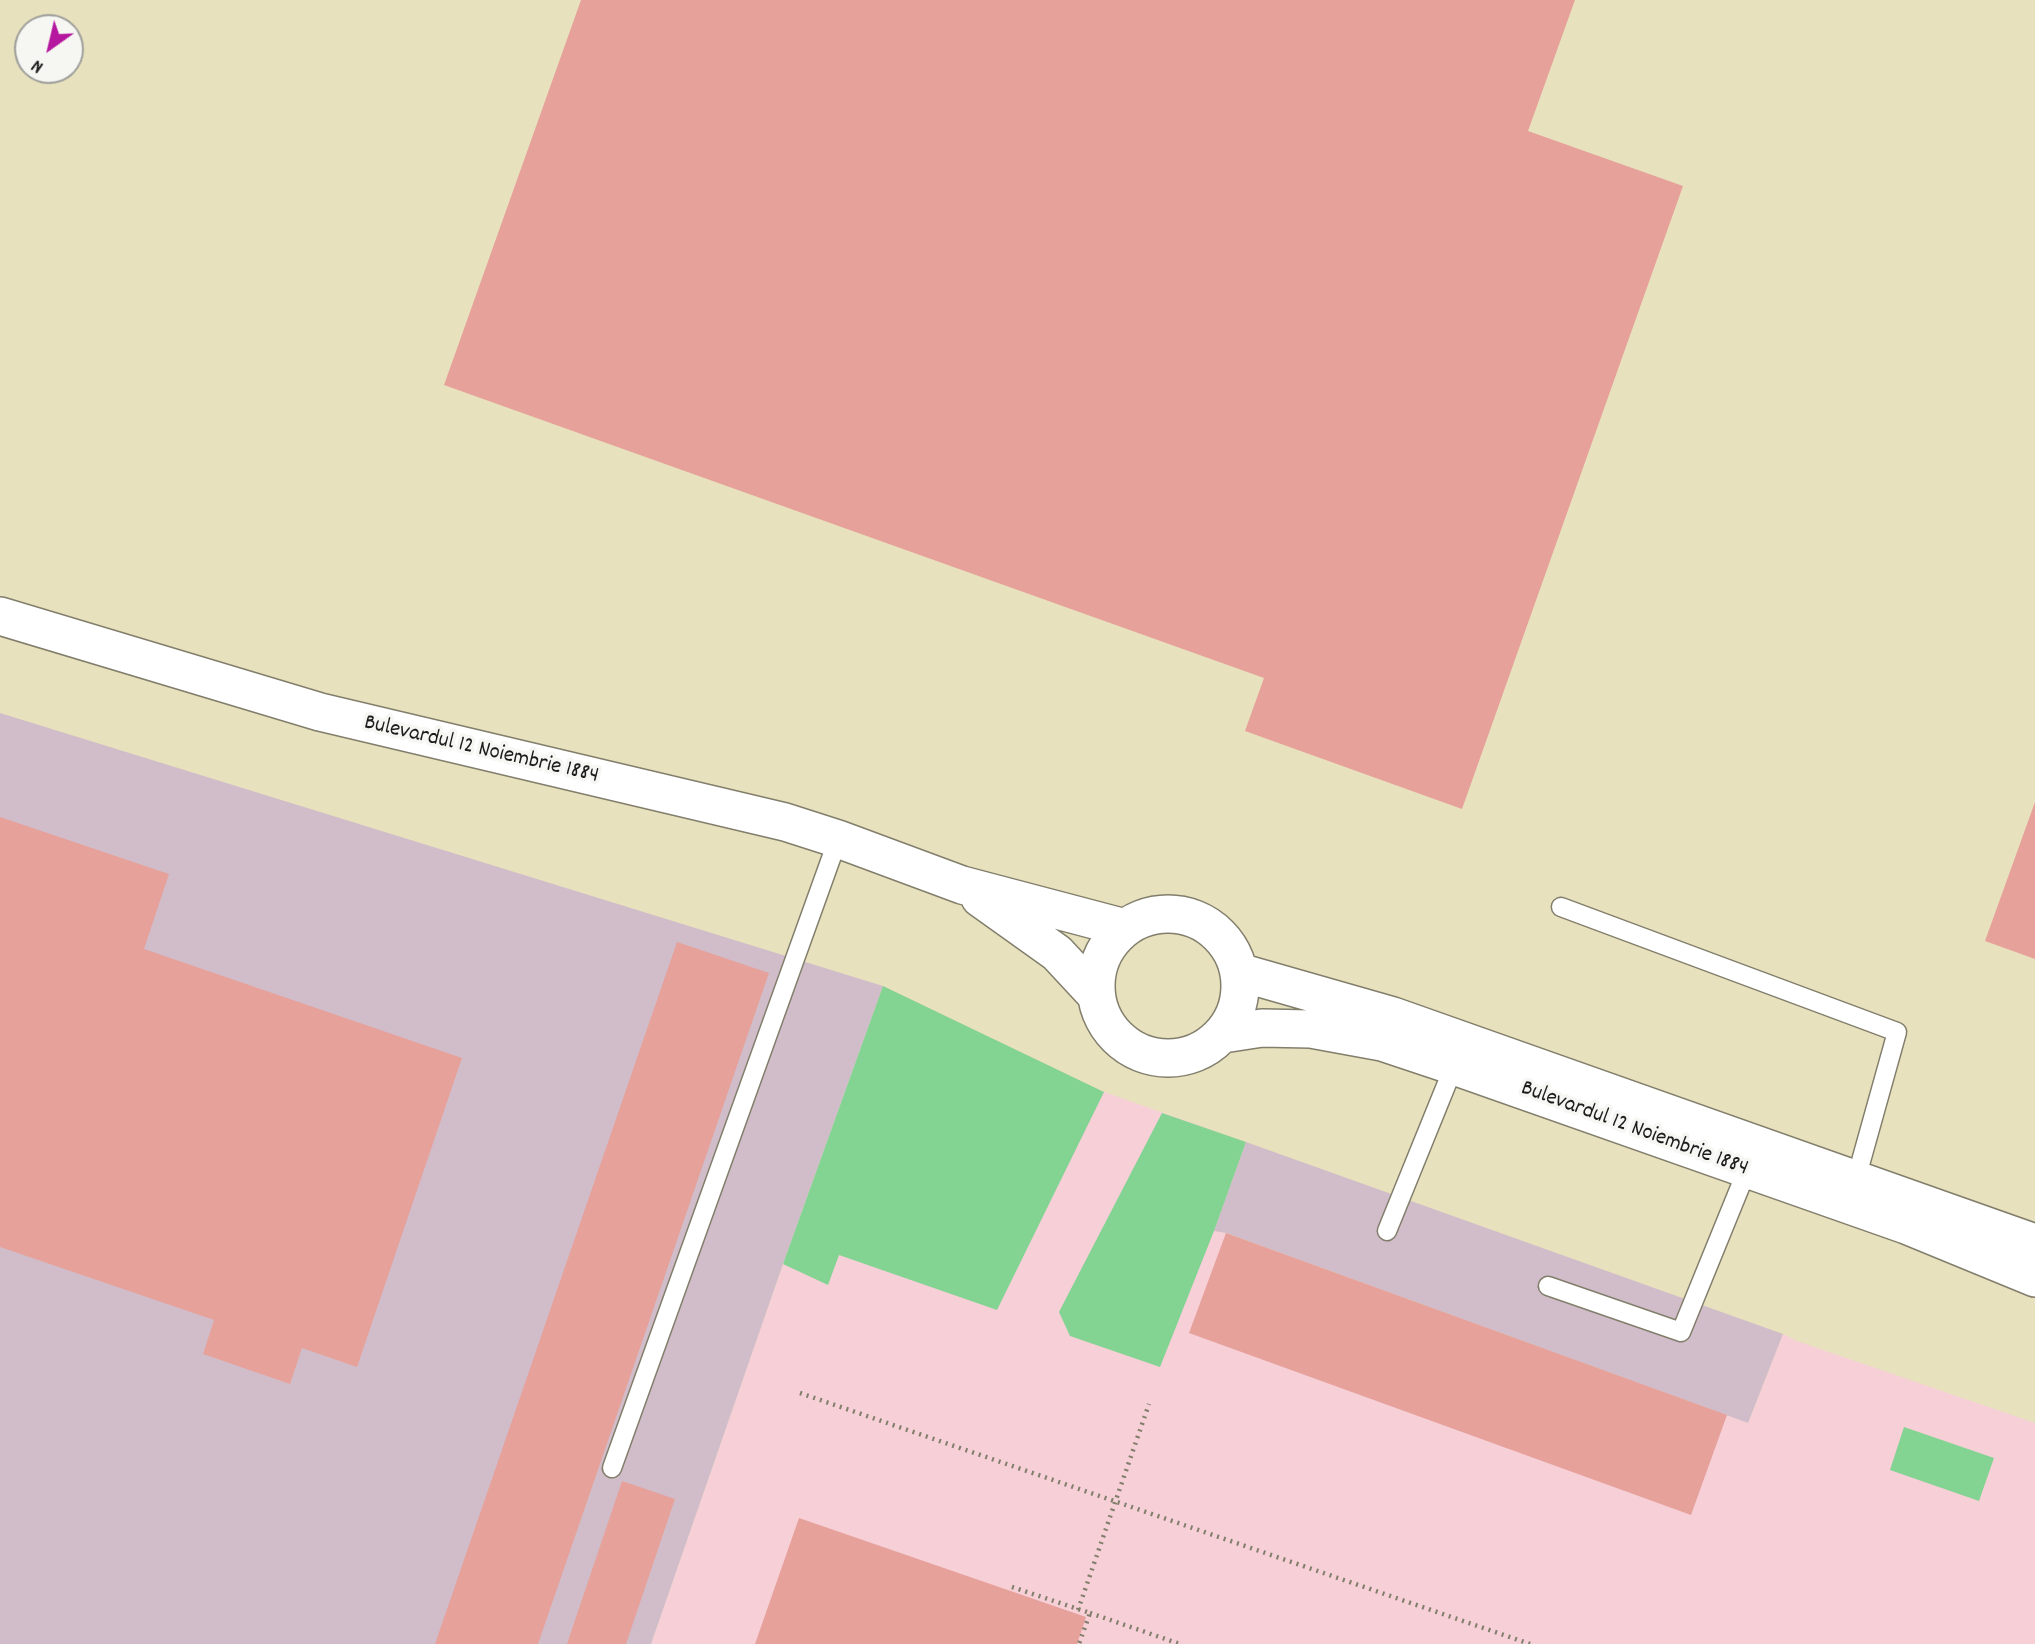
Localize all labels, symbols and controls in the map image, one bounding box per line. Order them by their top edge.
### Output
north arrow [14,14,84,84]
text: N [27,51,50,79]
street label: Bulevardul 12 Noiembrie 1884 [361,711,601,791]
street label: Bulevardul 12 Noiembrie 1884 [1517,1076,1751,1184]

